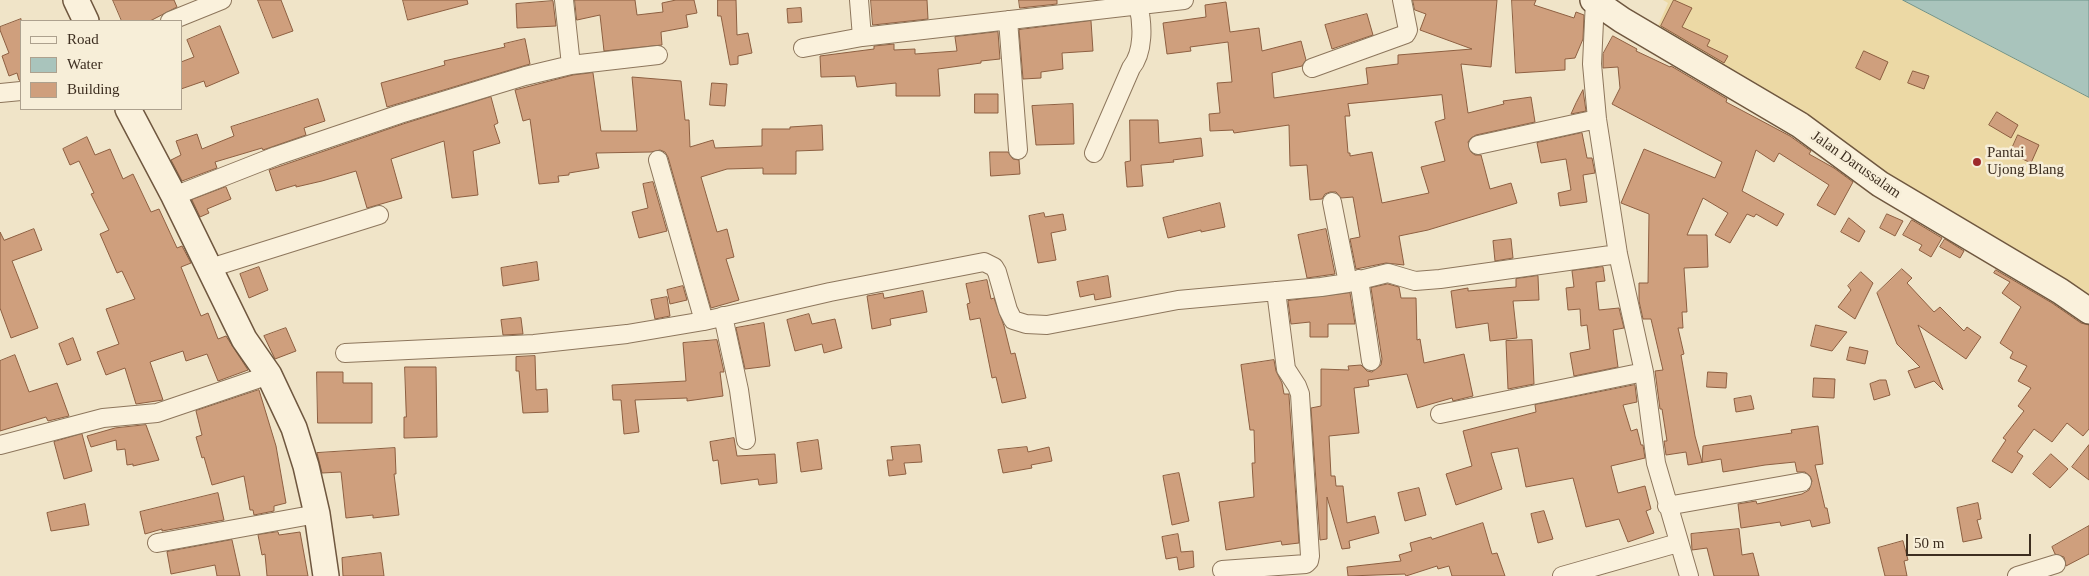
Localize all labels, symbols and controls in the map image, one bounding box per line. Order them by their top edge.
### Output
legend [20,20,182,110]
text: Road [67,31,99,47]
text: Water [67,56,102,72]
text: Building [67,81,120,97]
street label: Jalan Darussalam [1808,127,1904,203]
place label: Pantai Ujong Blang [1987,144,2064,179]
marker: Pantai Ujong Blang [1971,156,1983,168]
scale bar [1909,524,2034,556]
text: 50 m [1914,535,1944,551]

